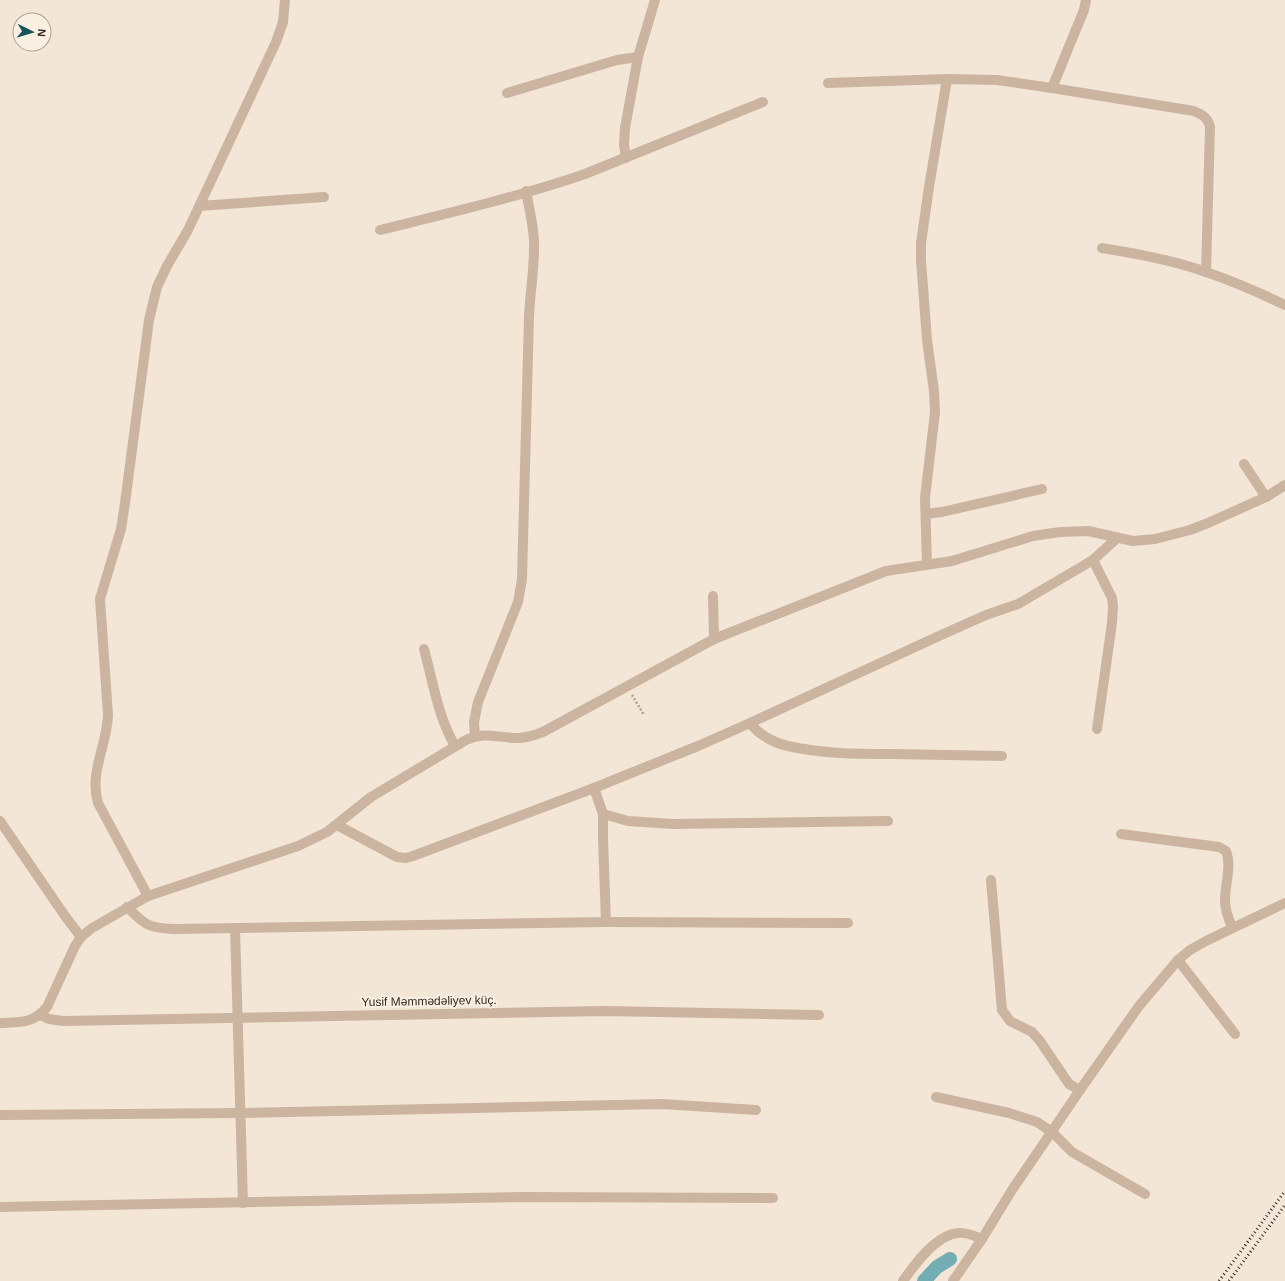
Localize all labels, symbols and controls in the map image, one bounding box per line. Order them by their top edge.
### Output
north arrow [12,12,52,52]
text: N [36,28,48,37]
street label: Yusif Məmmədəliyev küç. [361,993,497,1009]

